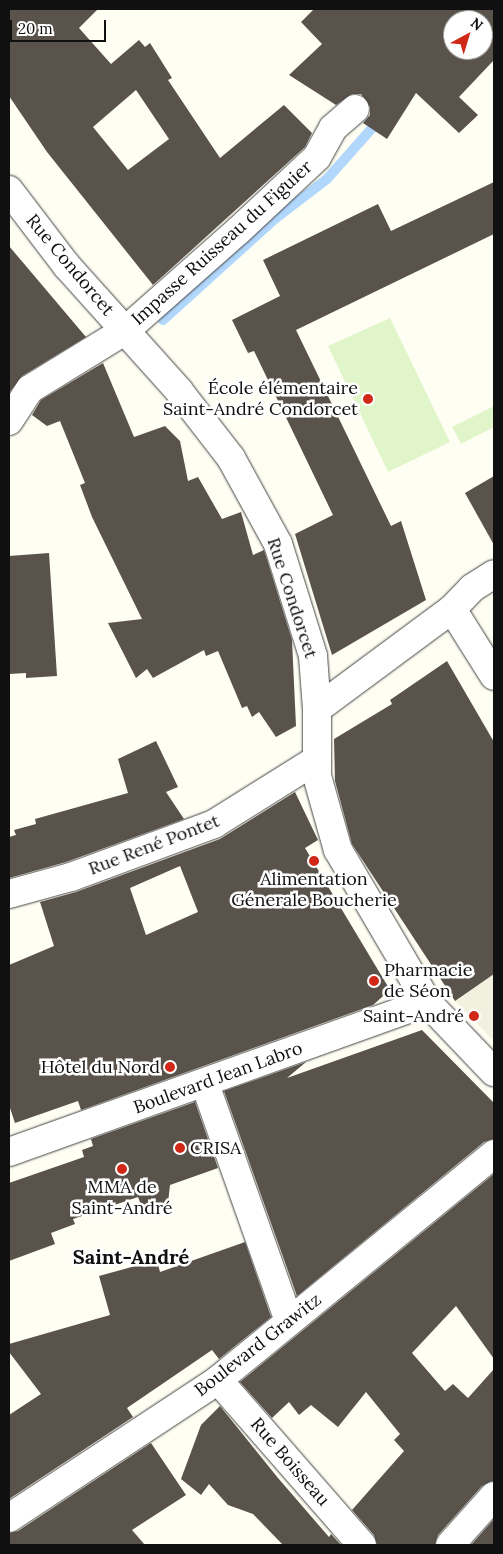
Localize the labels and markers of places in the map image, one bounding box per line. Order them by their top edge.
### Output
place label: École élémentaire Saint-André Condorcet [163,378,358,420]
marker: École élémentaire Saint-André Condorcet [362,393,374,405]
marker: Alimentation Génerale Boucherie [308,855,320,867]
place label: Alimentation Génerale Boucherie [231,869,397,912]
place label: Pharmacie de Séon [384,960,472,1002]
marker: Pharmacie de Séon [368,975,380,987]
place label: Saint-André [363,1005,464,1027]
marker: Saint-André [468,1010,480,1022]
place label: Hôtel du Nord [41,1056,160,1078]
marker: Hôtel du Nord [164,1061,176,1073]
place label: CRISA [190,1137,241,1159]
marker: CRISA [174,1142,186,1154]
marker: MMA de Saint-André [116,1163,128,1175]
place label: MMA de Saint-André [71,1177,173,1220]

